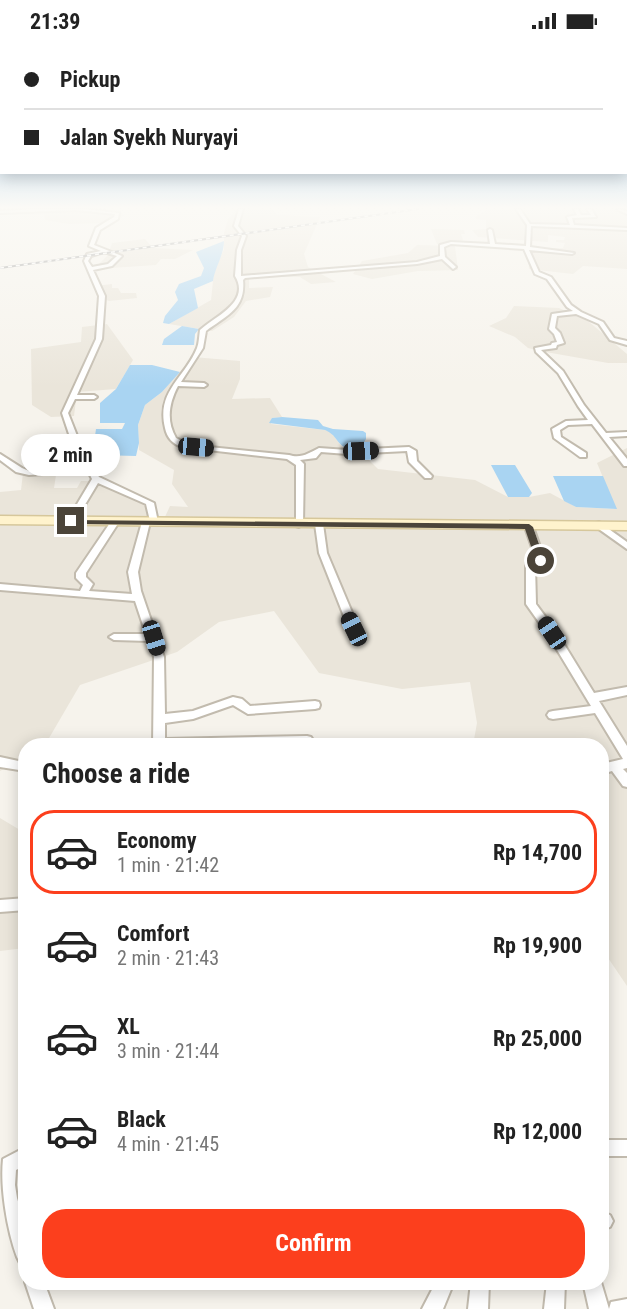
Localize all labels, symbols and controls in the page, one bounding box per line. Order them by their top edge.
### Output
text: 21:39 [30,9,81,34]
text: Pickup [60,67,120,92]
text: Jalan Syekh Nuryayi [60,125,238,150]
callout: 2 min [22,434,121,476]
car [177,436,215,458]
car [343,441,379,461]
text: 2 min [48,443,93,467]
route end [57,507,84,534]
route start [527,547,554,574]
car [338,609,370,649]
car [534,613,570,653]
car [140,618,168,658]
text: Choose a ride [42,758,190,790]
icon: car [45,825,99,879]
text: Economy [117,828,197,853]
text: Rp 14,700 [493,840,582,865]
text: 1 min · 21:42 [117,853,219,877]
icon: car [45,918,99,972]
text: Comfort [117,921,190,946]
text: Rp 19,900 [493,933,582,958]
text: 2 min · 21:43 [117,946,219,970]
icon: car [45,1011,99,1065]
text: XL [117,1014,140,1039]
text: Rp 25,000 [493,1026,582,1051]
text: 3 min · 21:44 [117,1039,219,1063]
icon: car [45,1104,99,1158]
text: Black [117,1107,166,1132]
text: Rp 12,000 [493,1119,582,1144]
text: 4 min · 21:45 [117,1132,219,1156]
button: Confirm [42,1209,585,1278]

